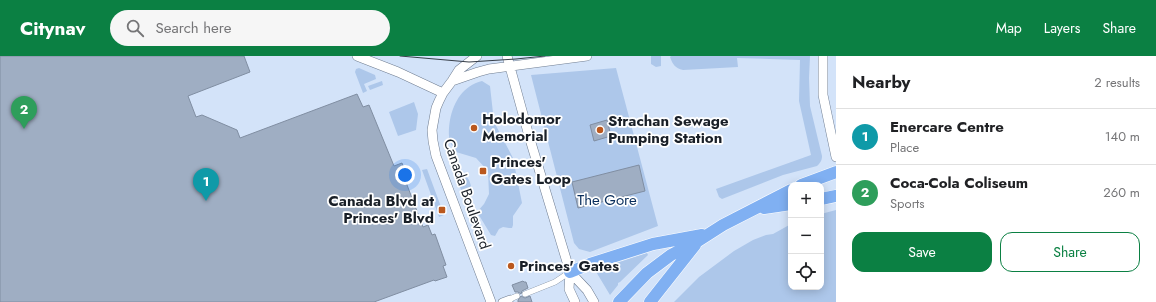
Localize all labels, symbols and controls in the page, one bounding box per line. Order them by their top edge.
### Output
search box [110,10,390,46]
text: Citynav [20,15,86,42]
icon: search [124,17,146,39]
text: Search here [156,17,231,39]
text: Map [996,18,1022,38]
text: Layers [1044,18,1080,38]
text: Share [1102,18,1136,38]
text: Nearby [852,70,910,94]
text: 2 results [1094,73,1140,92]
pin: 2 [11,96,37,129]
place label: Holodomor Memorial [482,108,562,147]
place label: Strachan Sewage Pumping Station [608,110,729,149]
text: Enercare Centre [890,116,1004,138]
marker: Holodomor Memorial [469,123,479,133]
marker: Strachan Sewage Pumping Station [595,125,605,135]
text: 1 [862,127,868,146]
text: 140 m [1105,127,1140,146]
street label: Canada Boulevard [438,136,496,252]
text: Place [890,138,919,157]
place label: Princes' Gates Loop [491,151,571,190]
your location [395,165,415,185]
marker: Princes' Gates Loop [478,166,488,176]
pin: 1 [193,168,219,201]
text: Coca-Cola Coliseum [890,172,1028,194]
map controls [788,182,824,290]
button: + [788,182,824,218]
text: 2 [861,183,869,202]
text: 260 m [1103,183,1140,202]
park label: The Gore [577,189,637,211]
place label: Canada Blvd at Princes' Blvd [328,190,434,229]
text: Sports [890,194,924,213]
marker: Canada Blvd at Princes' Blvd [437,205,447,215]
button: − [788,218,824,254]
button: Save [852,232,992,272]
button: Share [1000,232,1140,272]
button: locate [788,254,824,290]
place label: Princes' Gates [519,255,619,277]
marker: Princes' Gates [506,261,516,271]

